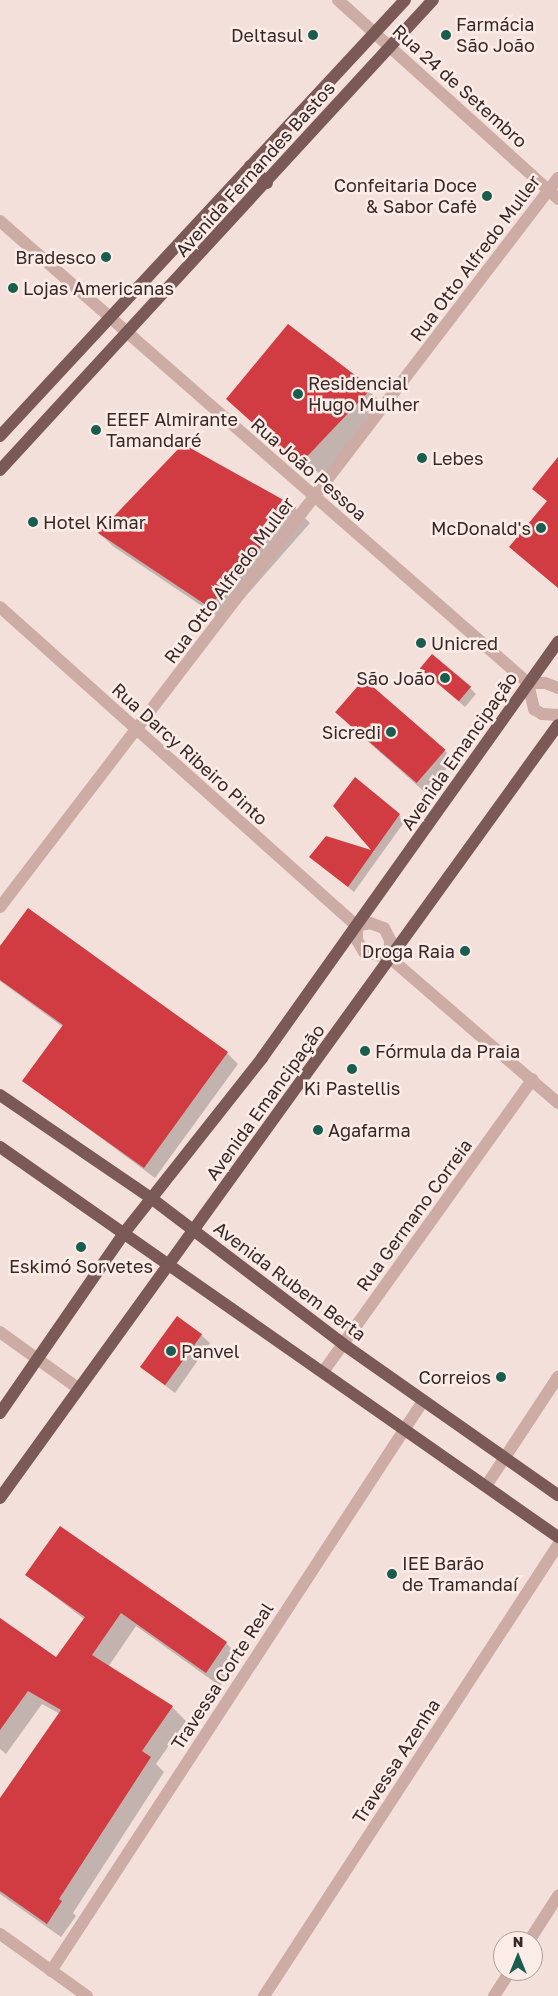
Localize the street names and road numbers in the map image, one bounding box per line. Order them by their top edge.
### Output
street label: Rua 24 de Setembro [388,20,532,152]
street label: Avenida Fernandes Bastos [171,77,339,261]
street label: Rua Otto Alfredo Muller [405,171,545,345]
street label: Rua João Pessoa [247,413,371,525]
street label: Rua Otto Alfredo Muller [159,493,299,667]
street label: Avenida Emancipação [396,668,522,834]
street label: Rua Darcy Ribeiro Pinto [108,678,272,830]
street label: Avenida Emancipação [201,1020,329,1184]
street label: Rua Germano Correia [352,1135,476,1295]
street label: Avenida Rubem Berta [210,1217,370,1345]
street label: Travessa Corte Real [166,1598,278,1754]
street label: Travessa Azenha [348,1695,444,1827]

